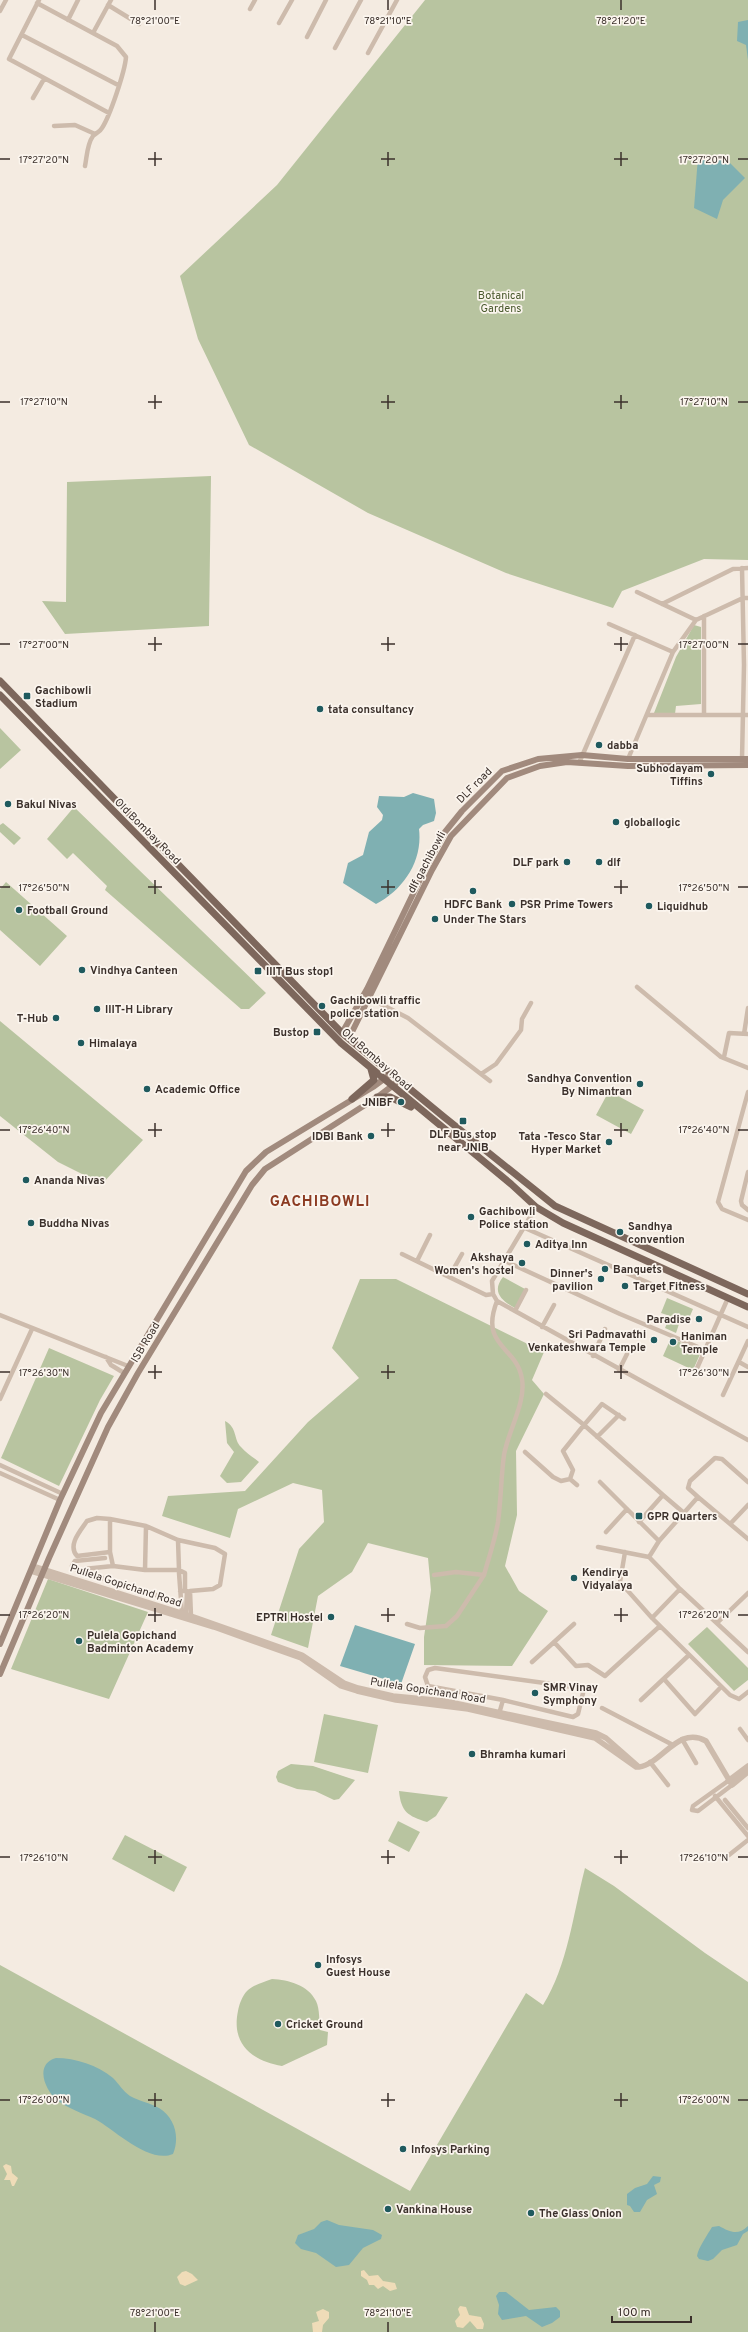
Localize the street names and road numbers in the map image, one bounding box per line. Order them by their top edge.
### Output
street label: DLF road [454,765,496,807]
street label: Old Bombay Road [111,796,183,868]
street label: dlf gachibowli [405,829,449,896]
street label: Old Bombay Road [338,1025,414,1094]
street label: ISB Road [128,1320,163,1365]
street label: Pullela Gopichand Road [68,1561,183,1611]
street label: Pullela Gopichand Road [369,1675,487,1707]

